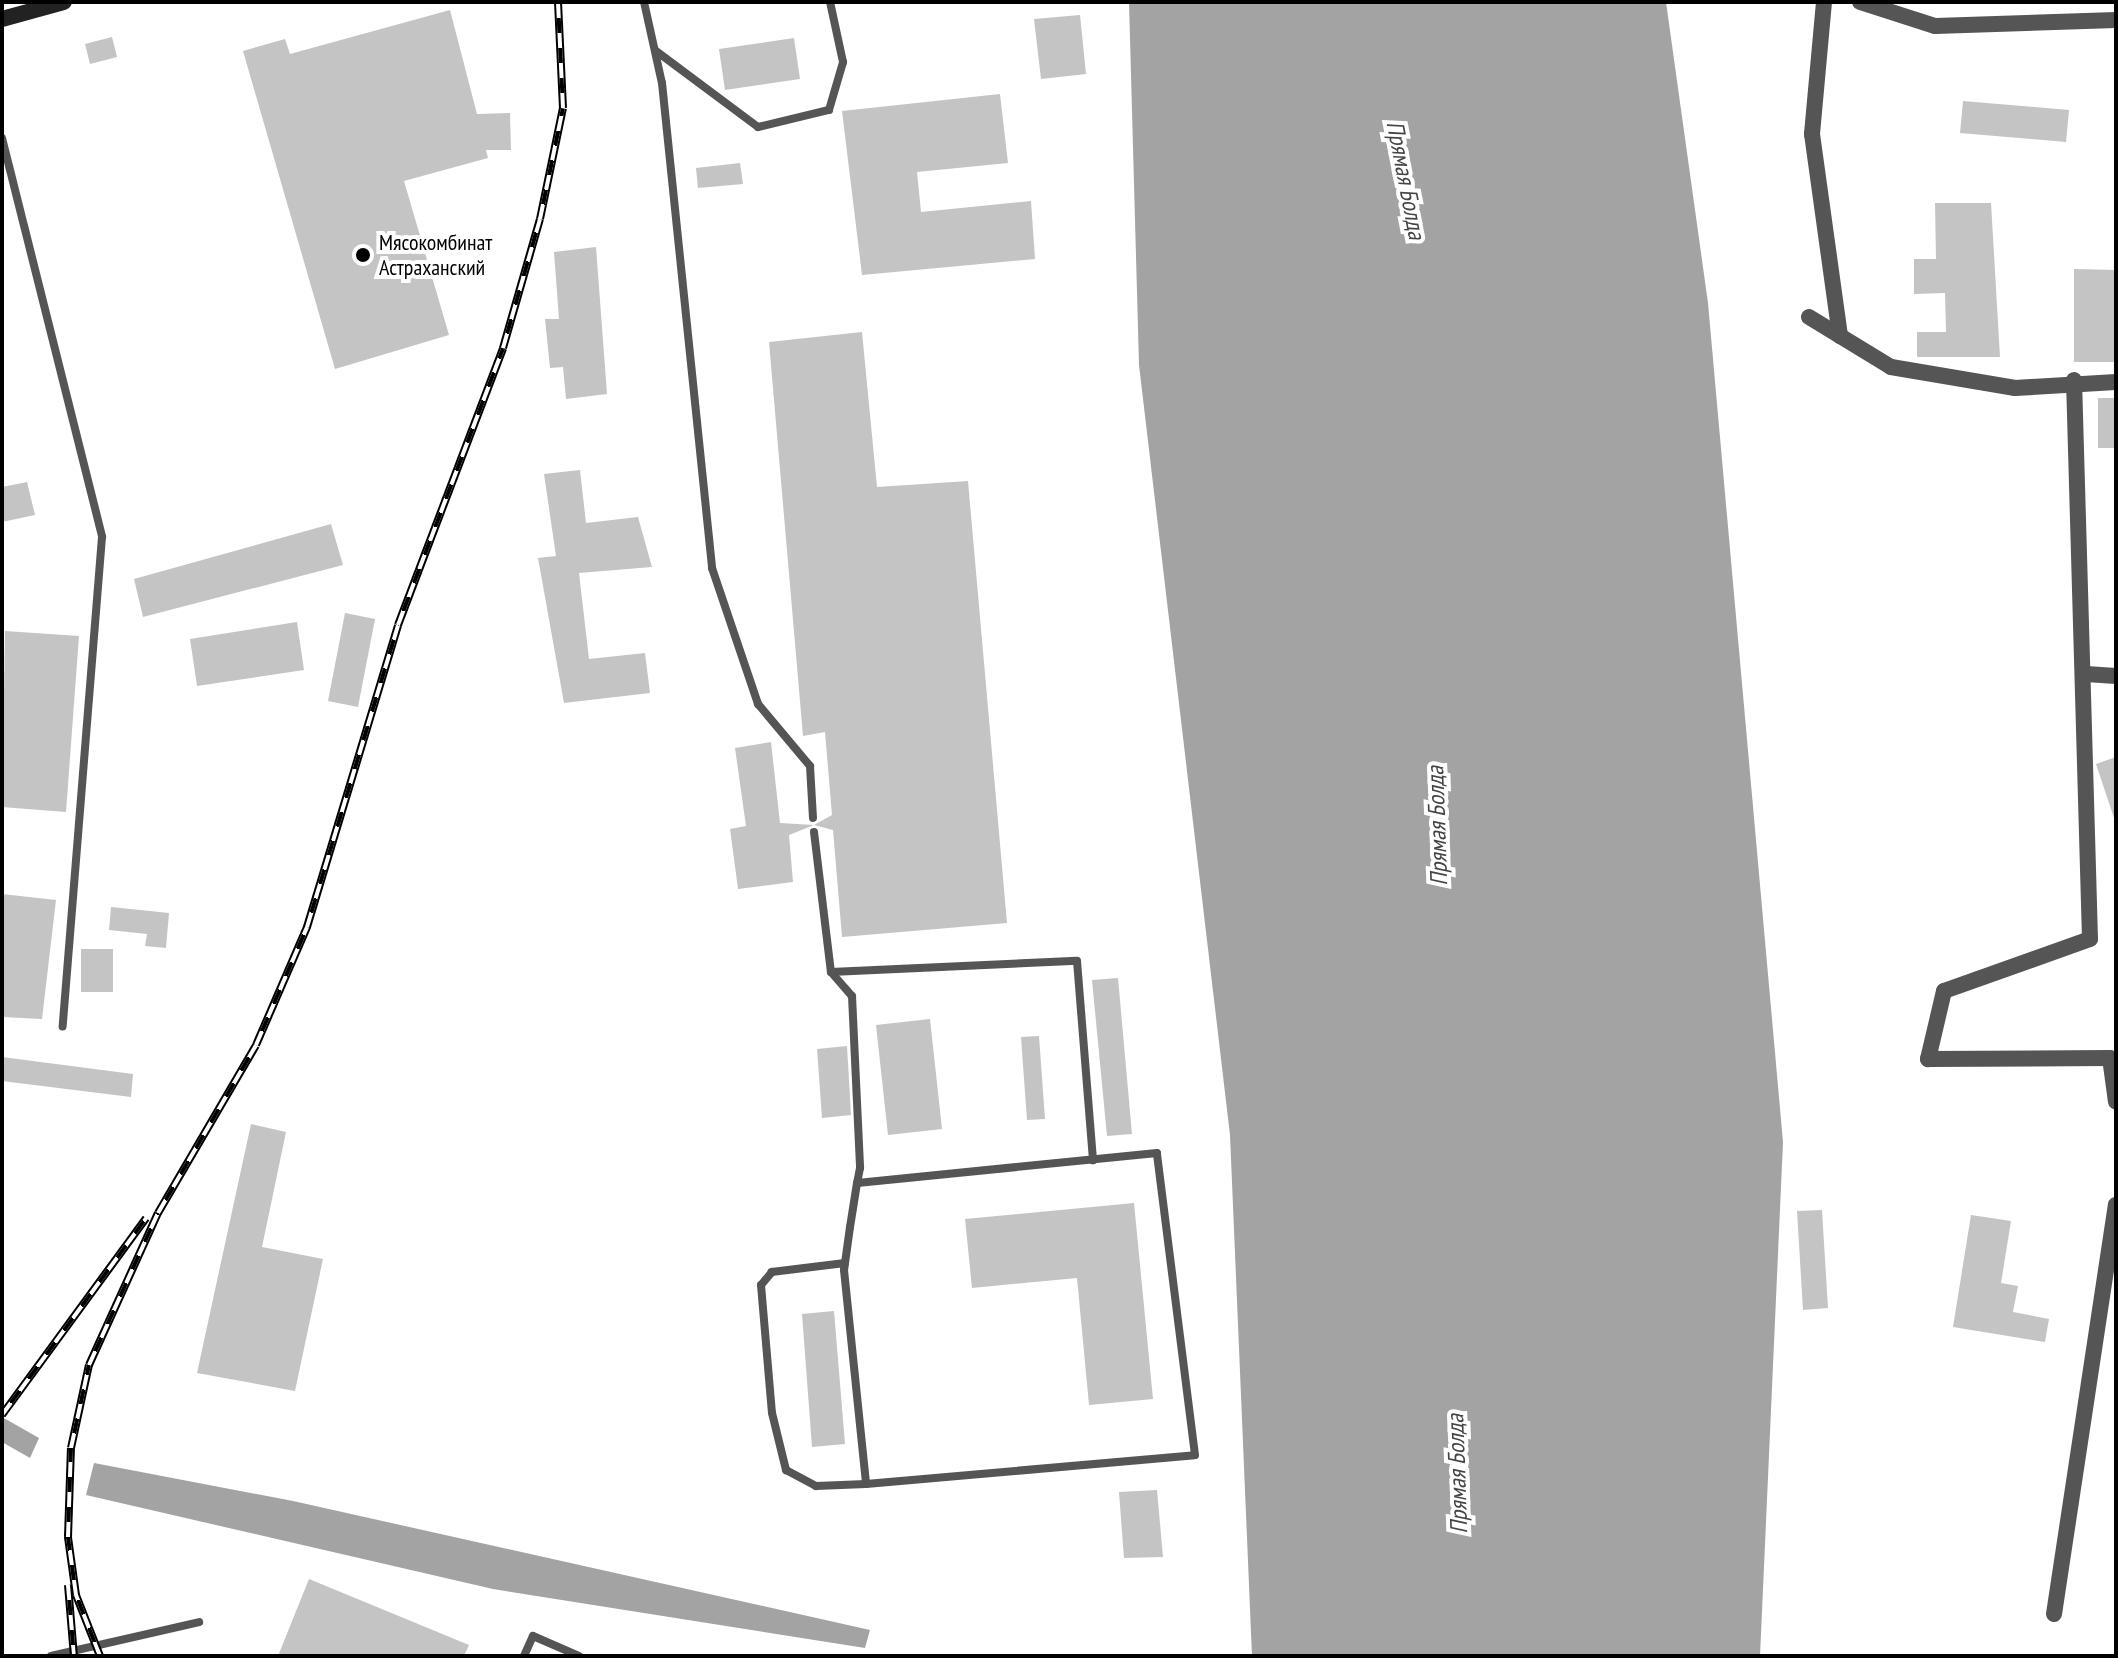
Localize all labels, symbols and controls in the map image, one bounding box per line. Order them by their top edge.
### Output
water label: Прямая Болда [1380,118,1432,242]
place label: Мясокомбинат Астраханский [379,229,492,280]
marker: Мясокомбинат Астраханский [354,246,372,264]
water label: Прямая Болда [1421,766,1453,886]
water label: Прямая Болда [1441,1414,1473,1534]

